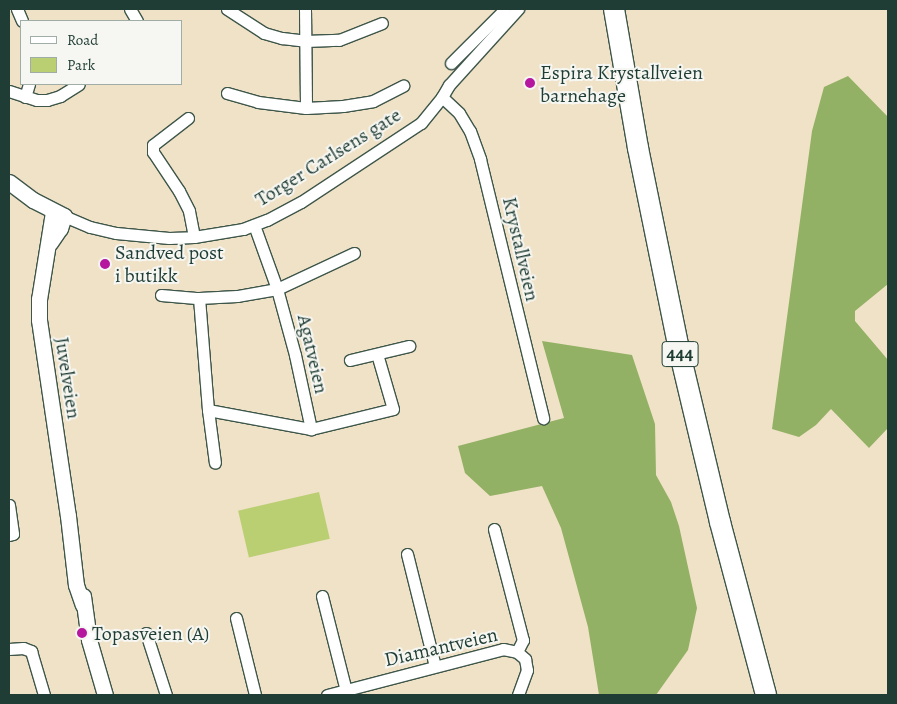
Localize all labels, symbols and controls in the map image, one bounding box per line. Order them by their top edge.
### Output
legend [20,20,182,85]
text: Road [67,30,98,50]
text: Park [67,55,95,75]
place label: Espira Krystallveien barnehage [540,60,703,107]
marker: Espira Krystallveien barnehage [524,77,536,89]
street label: Torger Carlsens gate [251,103,405,211]
street label: Krystallveien [497,195,545,303]
place label: Sandved post i butikk [115,240,224,287]
marker: Sandved post i butikk [99,258,111,270]
street label: Agatveien [292,312,334,396]
street label: Juvelveien [50,335,86,421]
road number: 444 [661,338,699,370]
place label: Topasveien (A) [92,621,209,645]
street label: Diamantveien [382,622,500,672]
marker: Topasveien (A) [76,627,88,639]

